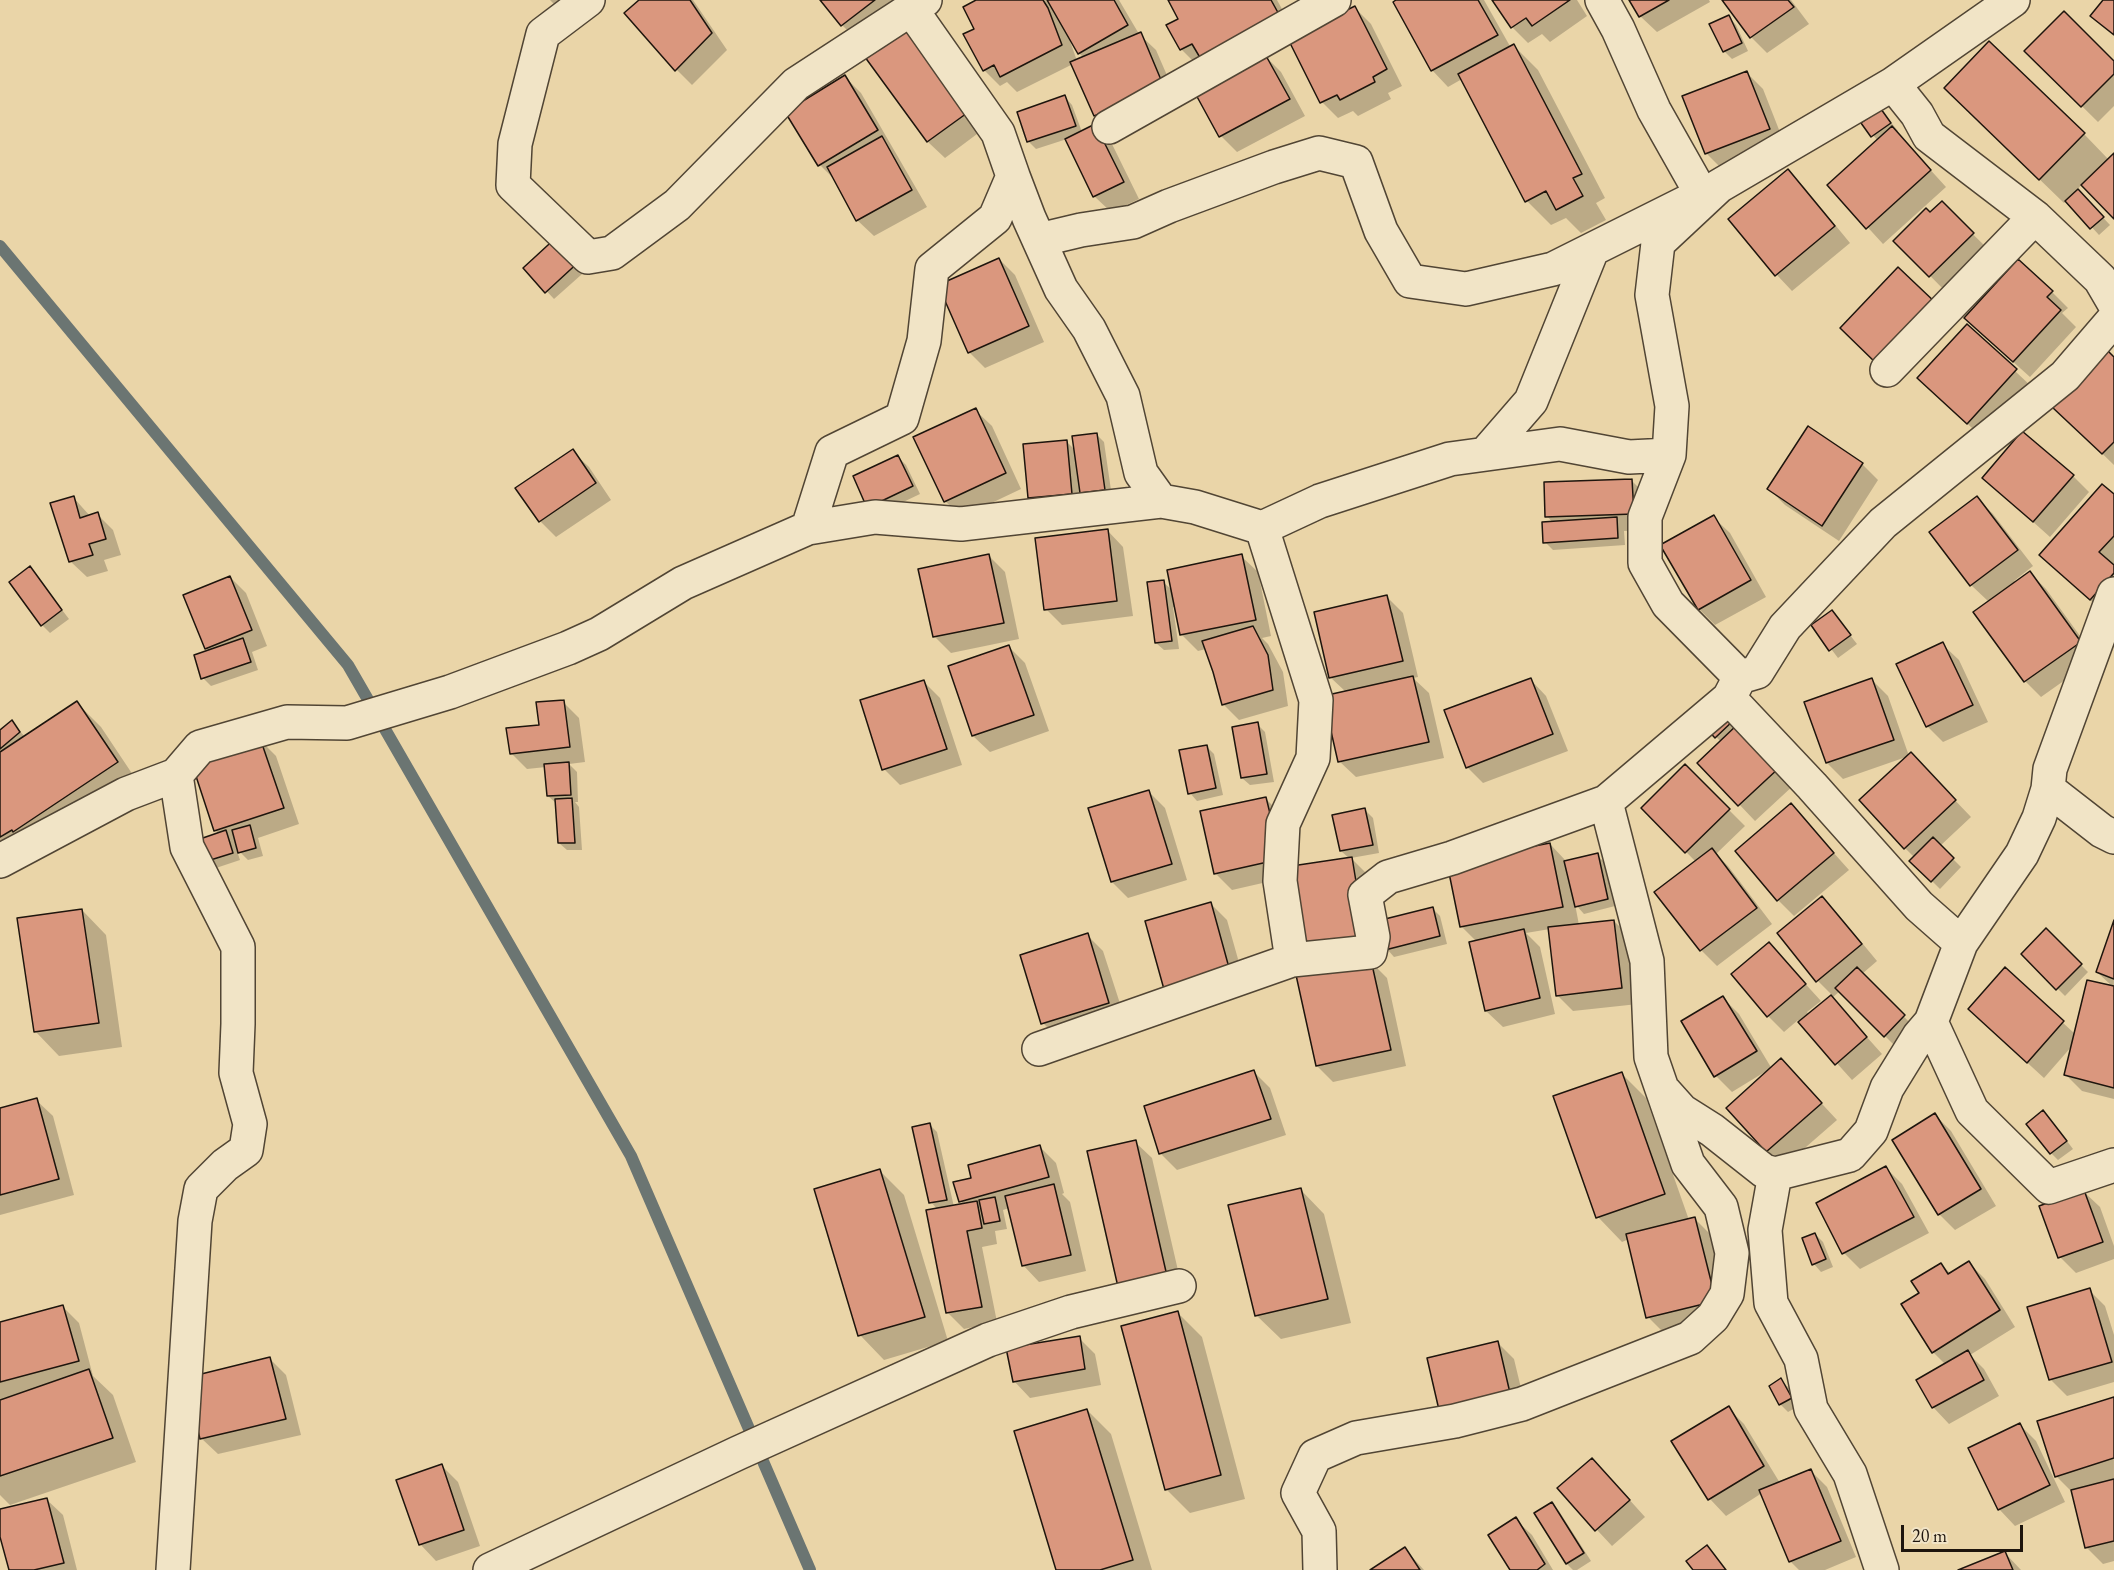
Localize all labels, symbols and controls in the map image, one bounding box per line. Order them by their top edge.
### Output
scale bar [1904,1513,2026,1551]
text: 20 m [1912,1524,1947,1547]

